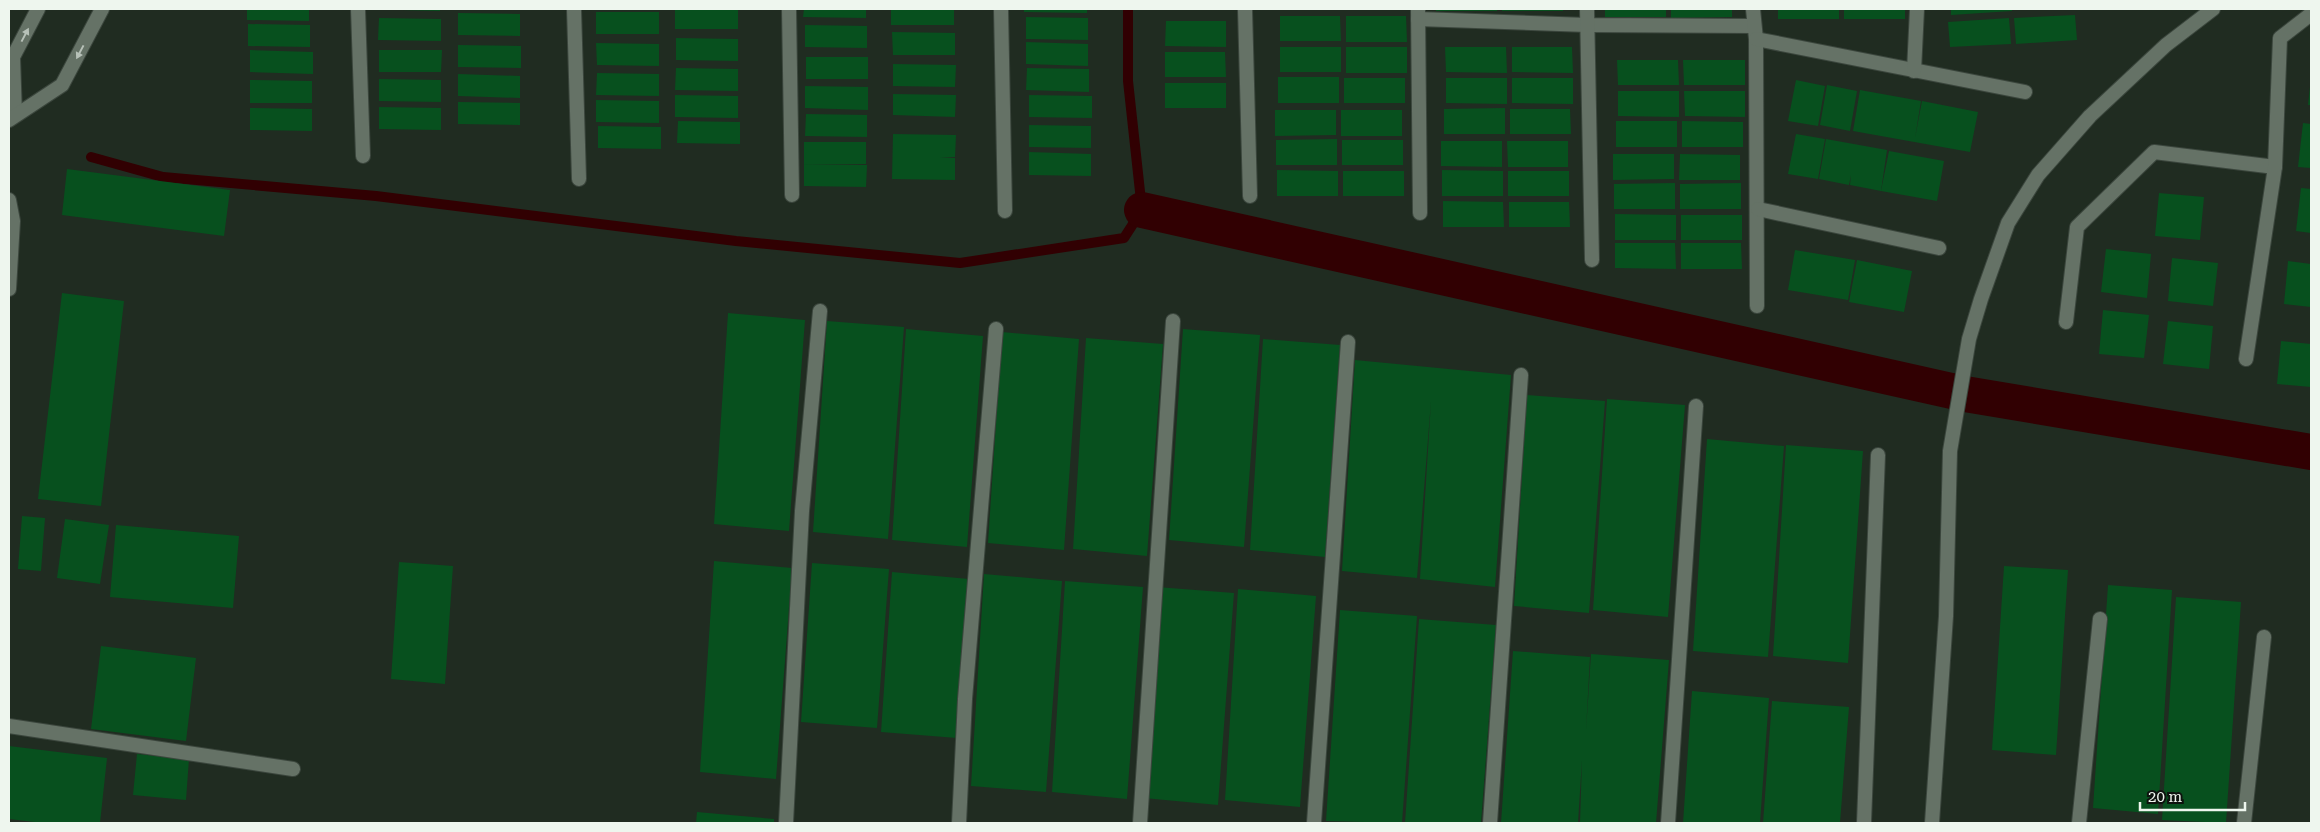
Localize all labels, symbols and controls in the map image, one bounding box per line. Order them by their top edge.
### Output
one-way arrow [21,27,29,42]
one-way arrow [75,45,84,59]
scale bar [2140,780,2245,812]
text: 20 m [2148,788,2183,806]

